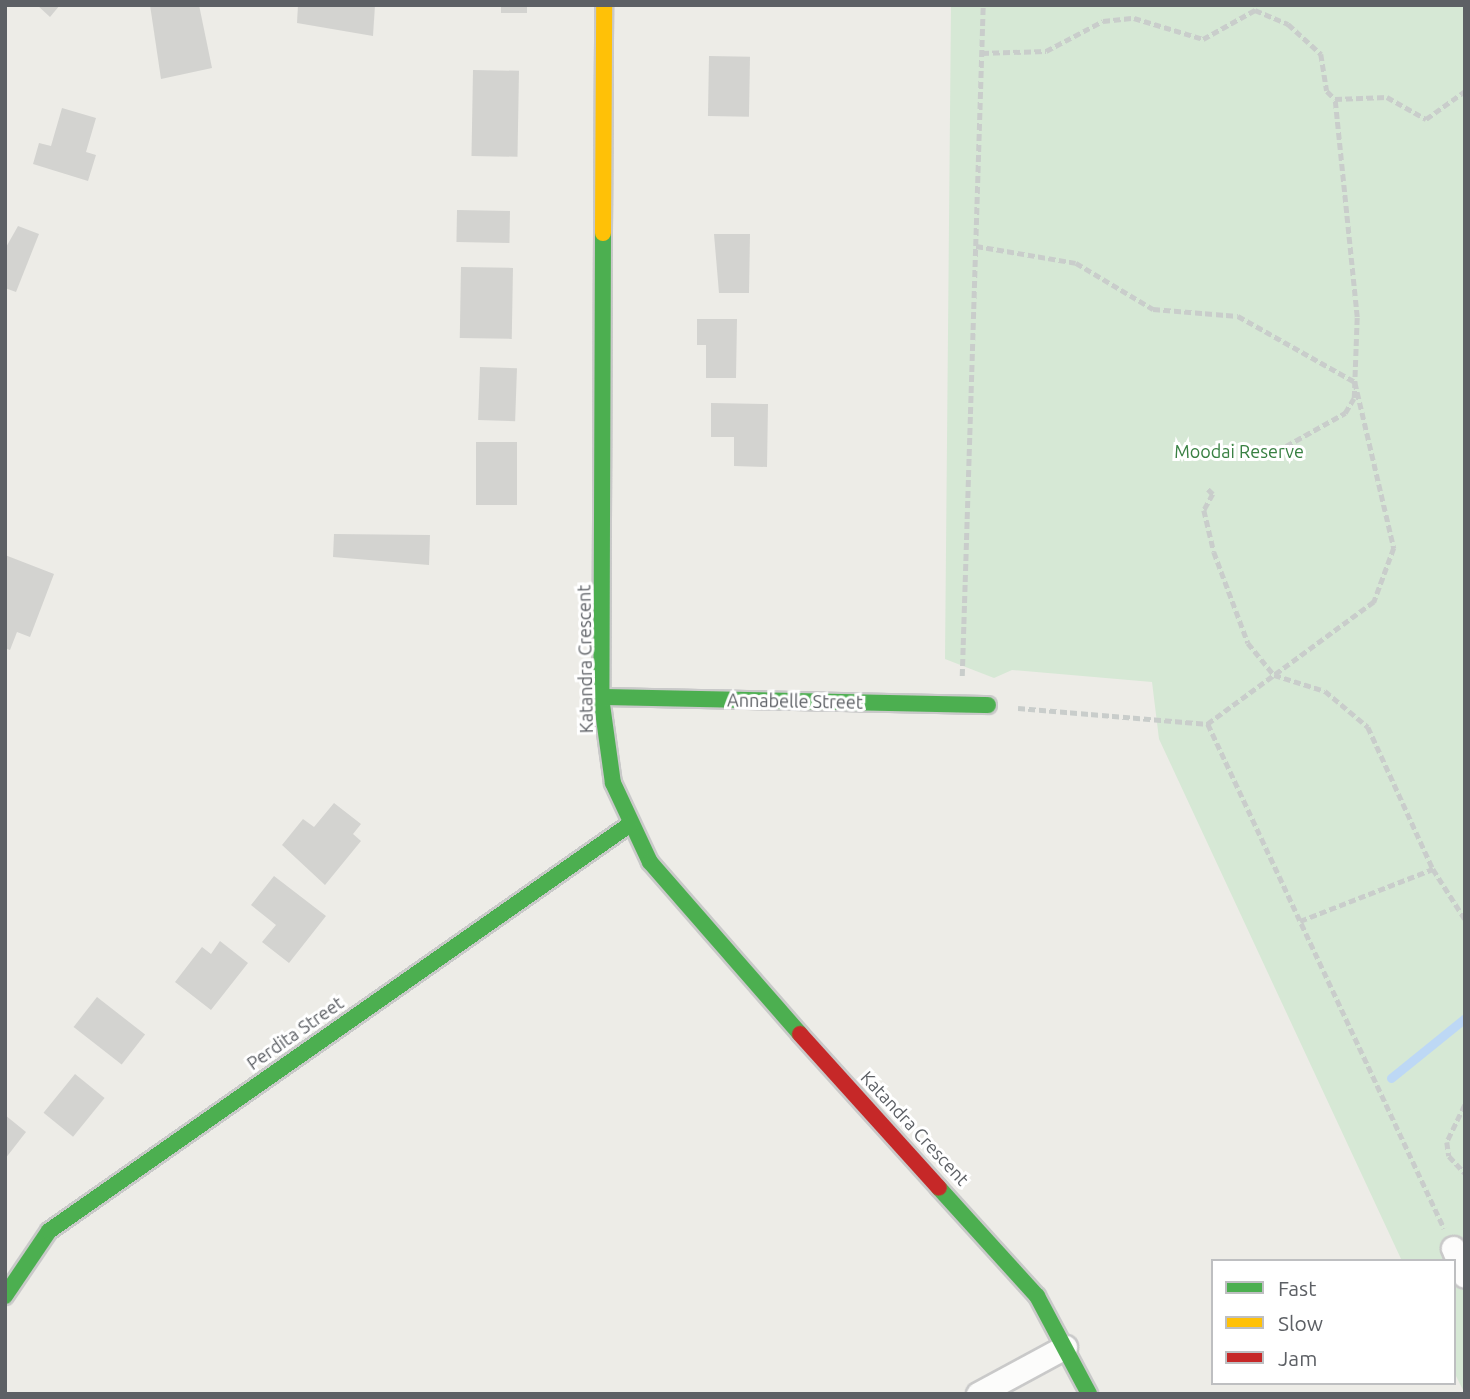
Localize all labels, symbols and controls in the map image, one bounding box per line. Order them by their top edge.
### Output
park label: Moodai Reserve [1174,440,1304,462]
street label: Katandra Crescent [573,584,597,734]
street label: Annabelle Street [727,689,863,713]
street label: Perdita Street [243,992,347,1074]
street label: Katandra Crescent [856,1066,974,1190]
legend [1211,1259,1456,1385]
text: Fast [1278,1276,1316,1300]
text: Slow [1278,1311,1323,1335]
text: Jam [1278,1346,1317,1370]

